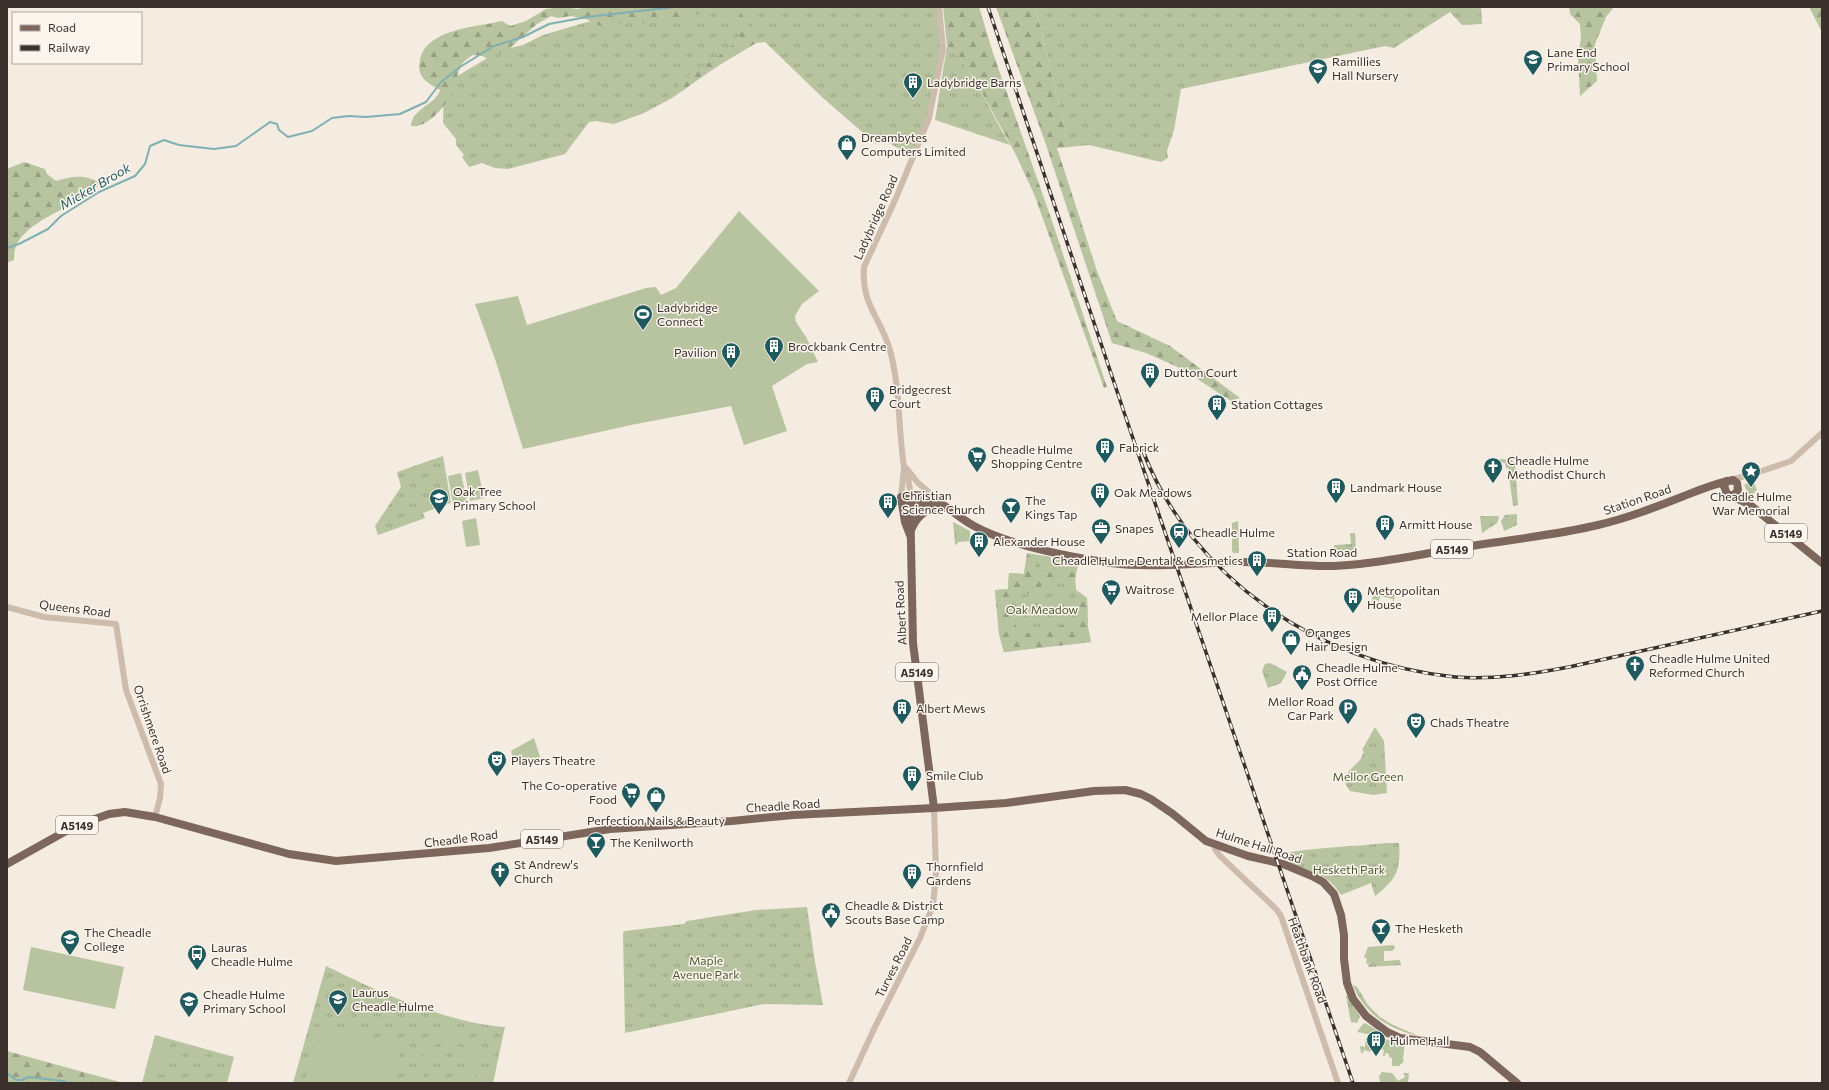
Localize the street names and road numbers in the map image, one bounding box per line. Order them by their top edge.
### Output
street label: Ladybridge Road [850,172,900,262]
street label: Station Road [1601,481,1673,517]
road number: A5149 [1765,524,1807,542]
road number: A5149 [1431,540,1473,558]
street label: Station Road [1287,545,1357,559]
street label: Albert Road [891,580,909,646]
street label: Queens Road [39,597,112,619]
road number: A5149 [896,663,938,681]
street label: Orrishmere Road [131,683,175,775]
street label: Cheadle Road [745,795,821,815]
road number: A5149 [56,816,98,834]
street label: Hulme Hall Road [1214,825,1304,866]
street label: Cheadle Road [423,827,499,849]
road number: A5149 [521,830,563,848]
street label: Heathbank Road [1286,915,1330,1005]
street label: Turves Road [872,934,914,1000]

